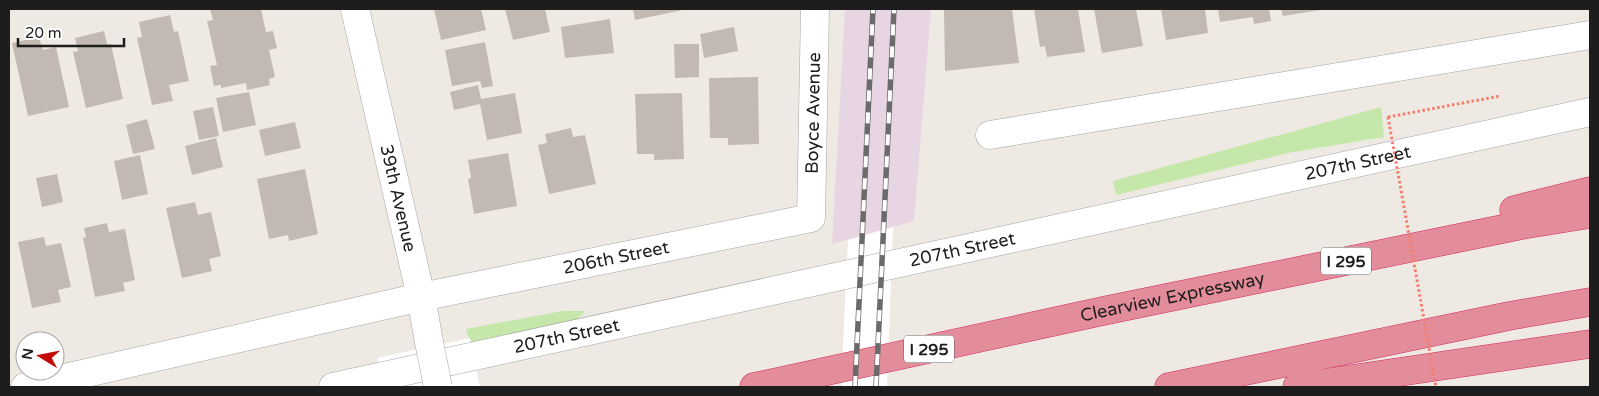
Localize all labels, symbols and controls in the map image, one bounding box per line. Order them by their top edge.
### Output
scale bar [18,15,124,47]
text: 20 m [25,24,62,42]
street label: Boyce Avenue [801,52,825,174]
street label: 207th Street [1303,140,1413,185]
street label: 39th Avenue [375,142,421,254]
street label: 207th Street [907,227,1017,272]
street label: 206th Street [561,236,671,279]
road number: I 295 [1321,248,1371,274]
street label: Clearview Expressway [1078,267,1267,327]
street label: 207th Street [511,314,622,358]
north arrow [15,331,65,381]
road number: I 295 [904,336,954,362]
text: N [18,347,37,361]

